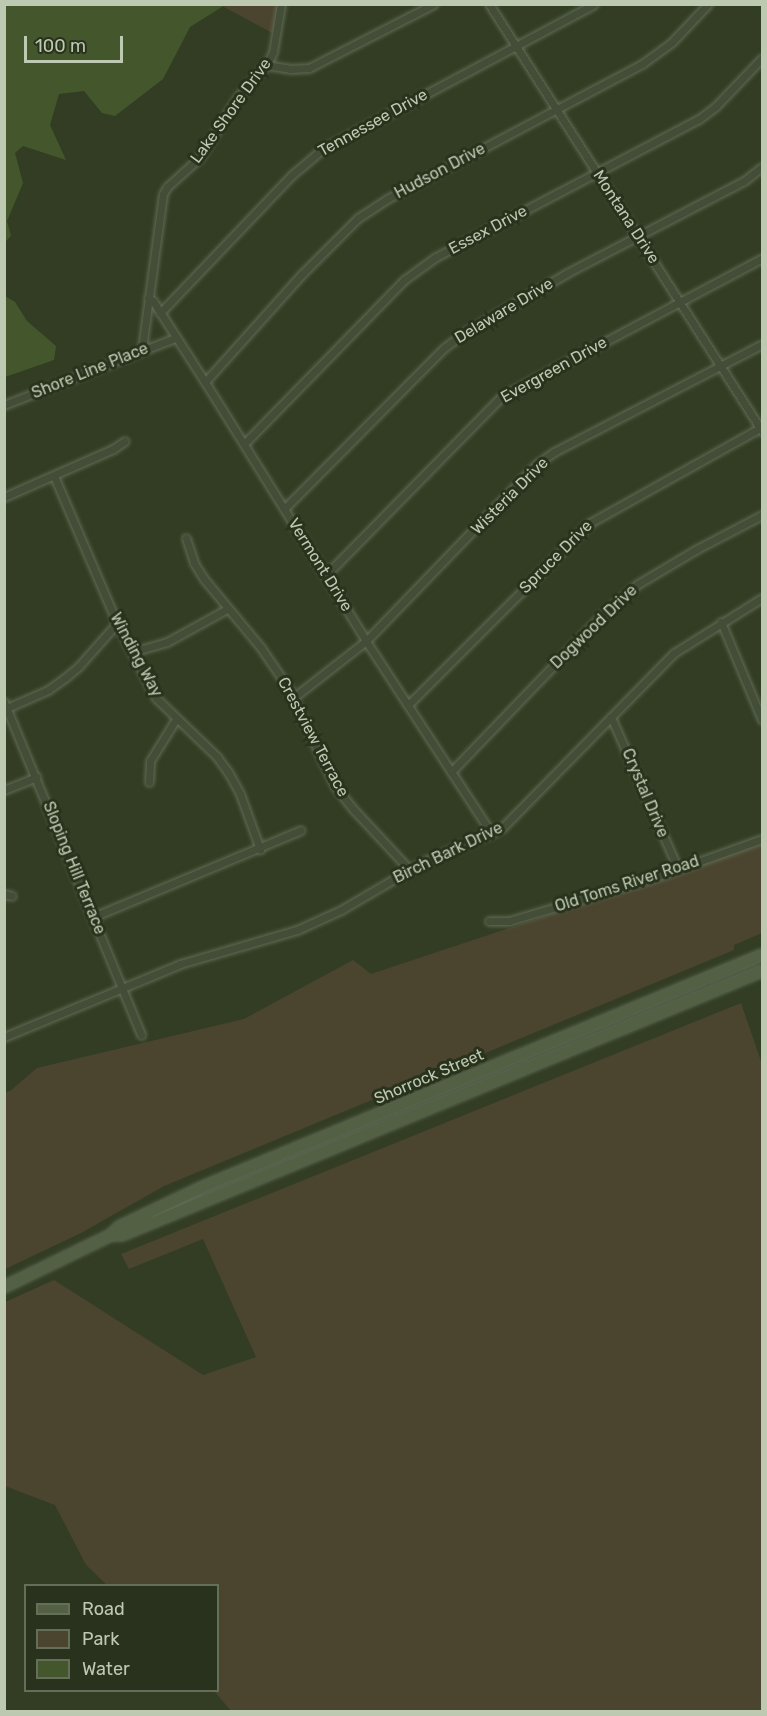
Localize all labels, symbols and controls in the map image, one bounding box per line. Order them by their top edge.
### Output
scale bar [27,24,126,62]
text: 100 m [35,35,86,57]
street label: Lake Shore Drive [187,55,275,167]
street label: Tennessee Drive [315,85,431,161]
street label: Hudson Drive [391,139,489,203]
street label: Montana Drive [589,167,663,267]
street label: Essex Drive [446,201,530,259]
street label: Delaware Drive [451,274,557,348]
street label: Evergreen Drive [498,333,610,407]
street label: Shore Line Place [29,339,151,403]
street label: Wisteria Drive [467,453,553,539]
street label: Vermont Drive [284,515,356,615]
street label: Spruce Drive [515,516,597,598]
street label: Dogwood Drive [547,581,641,673]
street label: Winding Way [106,609,166,701]
street label: Crestview Terrace [273,674,353,800]
street label: Crystal Drive [618,746,672,840]
street label: Sloping Hill Terrace [39,799,109,937]
street label: Birch Bark Drive [390,818,506,888]
street label: Old Toms River Road [552,852,702,916]
street label: Shorrock Street [371,1045,487,1109]
legend [24,1584,219,1692]
text: Road [82,1598,125,1620]
text: Park [82,1628,119,1650]
text: Water [82,1658,130,1680]

